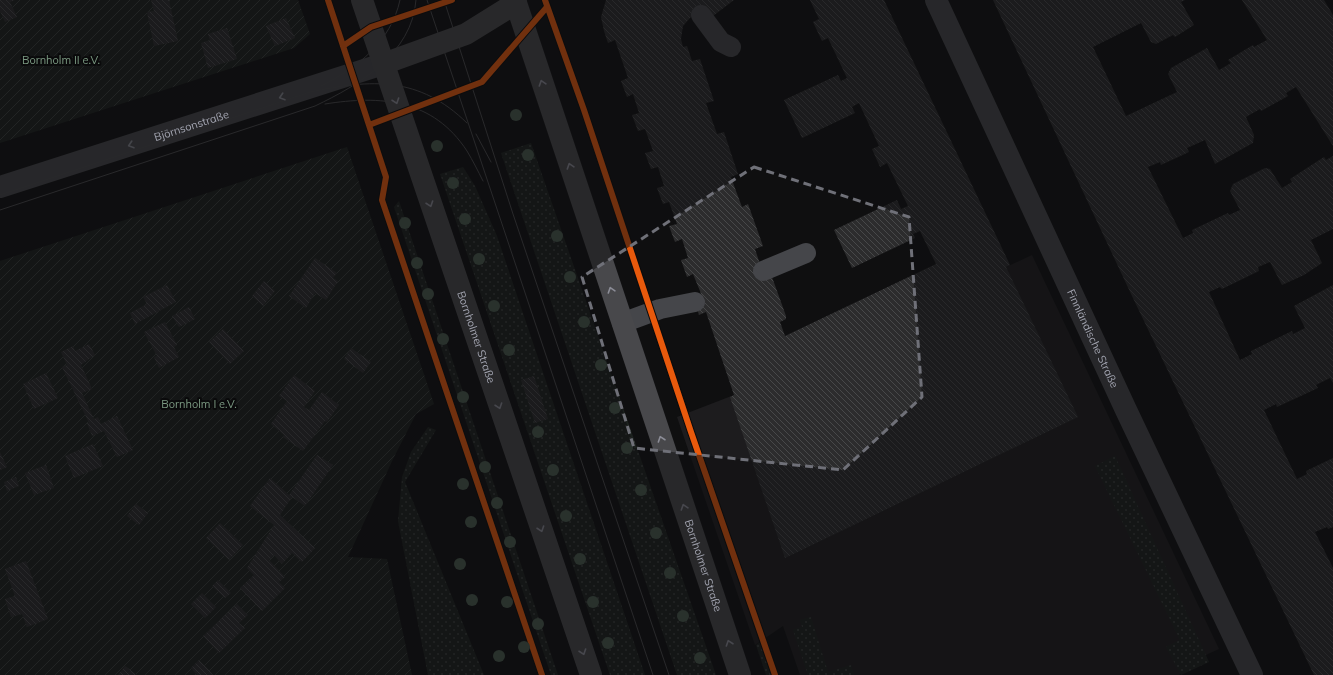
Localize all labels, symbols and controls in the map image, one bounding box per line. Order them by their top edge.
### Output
park label: Bornholm II e.V. [22,53,100,67]
one-way arrow [539,80,547,87]
one-way arrow [279,92,286,100]
one-way arrow [391,97,399,104]
street label: Björnsonstraße [152,107,231,144]
one-way arrow [128,140,135,149]
one-way arrow [566,163,575,170]
one-way arrow [425,200,434,207]
one-way arrow [607,286,616,293]
street label: Finnländische Straße [1064,287,1122,390]
street label: Bornholmer Straße [454,289,498,385]
park label: Bornholm I e.V. [161,397,237,411]
one-way arrow [494,403,503,410]
one-way arrow [657,436,666,443]
one-way arrow [680,503,688,510]
street label: Bornholmer Straße [682,518,725,613]
one-way arrow [536,526,545,533]
one-way arrow [725,639,734,646]
one-way arrow [578,649,587,656]

